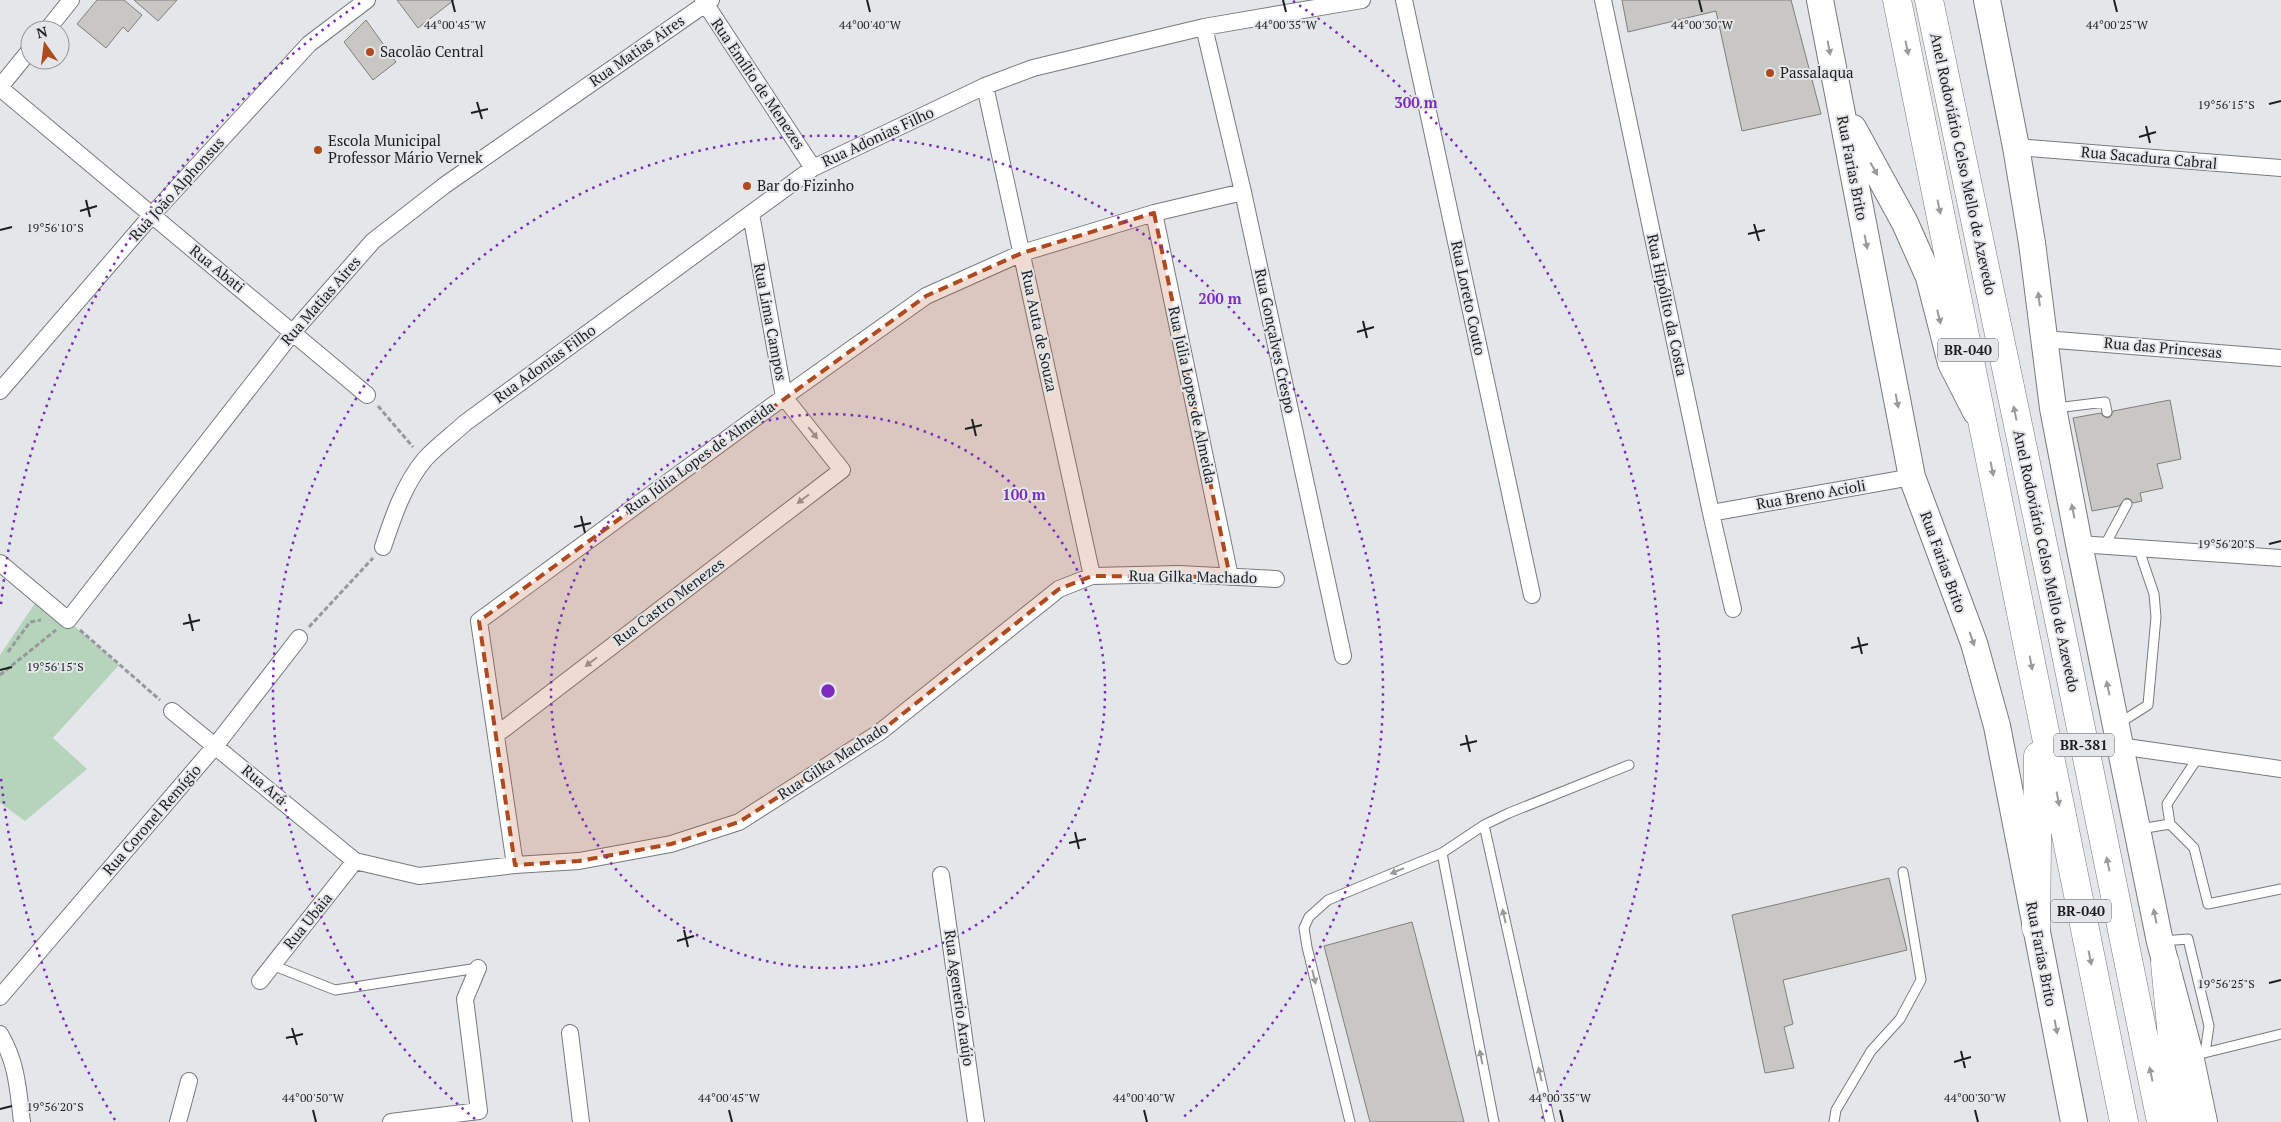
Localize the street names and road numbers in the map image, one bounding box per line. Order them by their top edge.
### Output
street label: Rua Matias Aires [585,10,688,91]
street label: Rua Emílio de Menezes [707,14,810,153]
street label: Anel Rodoviário Celso Mello de Azevedo [1926,31,2002,297]
street label: Rua Adonias Filho [818,101,937,171]
street label: Rua Farias Brito [1833,114,1873,222]
street label: Rua João Alphonsus [124,132,228,244]
street label: Rua Sacadura Cabral [2080,141,2218,173]
street label: Rua Hipólito da Costa [1643,232,1693,378]
street label: Rua Loreto Couto [1447,239,1491,357]
street label: Rua Abati [186,240,249,297]
street label: Rua Matias Aires [276,252,365,349]
street label: Rua Lima Campos [750,261,792,382]
street label: Rua Gonçalves Crespo [1251,267,1301,415]
street label: Rua Auta de Souza [1017,268,1063,394]
street label: Rua Júlia Lopes de Almeida [1164,304,1222,486]
street label: Rua Adonias Filho [489,319,599,407]
street label: Rua das Princesas [2103,332,2223,362]
road number: BR-040 [1938,338,1998,362]
street label: Rua Júlia Lopes de Almeida [620,396,779,518]
street label: Anel Rodoviário Celso Mello de Azevedo [2009,428,2085,694]
street label: Rua Breno Acioli [1754,475,1867,514]
street label: Rua Farias Brito [1916,508,1972,615]
street label: Rua Castro Menezes [609,553,728,650]
street label: Rua Gilka Machado [1129,565,1257,587]
street label: Rua Gilka Machado [773,717,892,803]
road number: BR-381 [2054,734,2114,756]
street label: Rua Coronel Remígio [98,760,205,879]
street label: Rua Ará [238,760,292,809]
street label: Rua Ubaia [278,888,336,953]
road number: BR-040 [2051,899,2111,922]
street label: Rua Farias Brito [2022,900,2062,1008]
street label: Rua Agenerio Araújo [941,928,979,1067]

